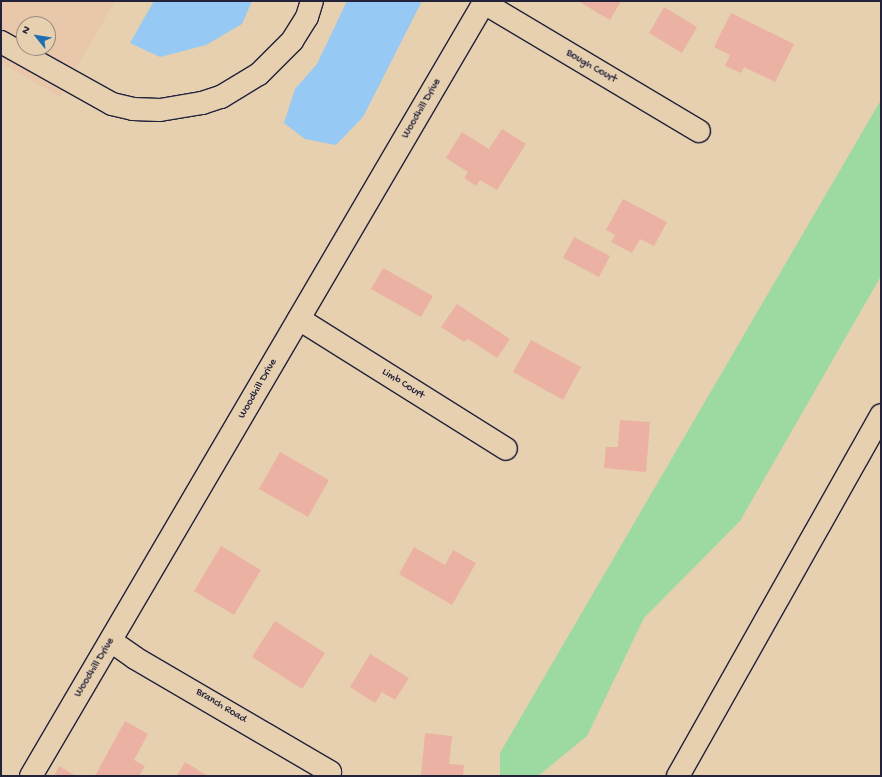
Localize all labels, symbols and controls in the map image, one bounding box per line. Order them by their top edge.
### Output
north arrow [16,16,56,56]
text: N [19,24,33,37]
street label: Bough Court [563,47,619,87]
street label: Woodhill Drive [400,77,444,141]
street label: Woodhill Drive [236,357,280,421]
street label: Limb Court [379,366,427,402]
street label: Woodhill Drive [72,636,118,700]
street label: Branch Road [193,686,249,726]

